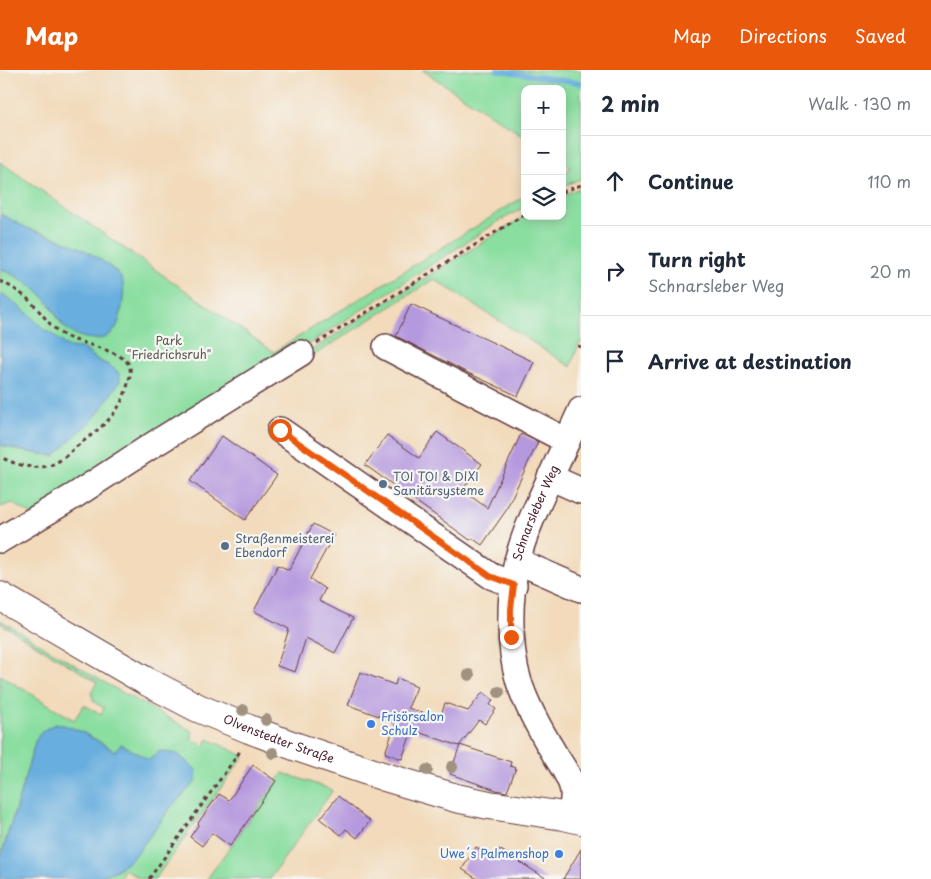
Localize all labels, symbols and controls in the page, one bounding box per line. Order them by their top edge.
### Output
text: Map [25,17,78,53]
text: Map [673,22,711,49]
text: Directions [739,22,827,49]
text: Saved [855,22,906,49]
map controls [521,85,566,220]
button: + [521,85,566,130]
text: 2 min [601,87,660,119]
text: Walk · 130 m [808,91,911,115]
button: − [521,130,566,175]
icon: ahead [601,167,629,195]
text: Continue [648,167,734,195]
text: 110 m [868,169,911,193]
button: layers [521,175,566,220]
text: Turn right [648,245,746,273]
icon: right [601,257,629,285]
text: 20 m [870,259,911,283]
text: Schnarsleber Weg [648,273,784,297]
park label: Park "Friedrichsruh" [127,331,211,363]
icon: arrive [601,347,629,375]
text: Arrive at destination [648,347,852,375]
route start [269,419,292,442]
street label: Schnarsleber Weg [507,462,563,563]
place label: TOI TOI & DIXI Sanitärsysteme [393,467,484,499]
marker: TOI TOI & DIXI Sanitärsysteme [377,478,389,490]
place label: Straßenmeisterei Ebendorf [235,529,334,561]
marker: Straßenmeisterei Ebendorf [219,540,231,552]
route end [500,626,523,649]
place label: Frisörsalon Schulz [381,707,444,739]
street label: Olvenstedter Straße [221,709,337,767]
marker: Frisörsalon Schulz [365,718,377,730]
place label: Uwe´s Palmenshop [440,844,549,862]
marker: Uwe´s Palmenshop [553,848,565,860]

